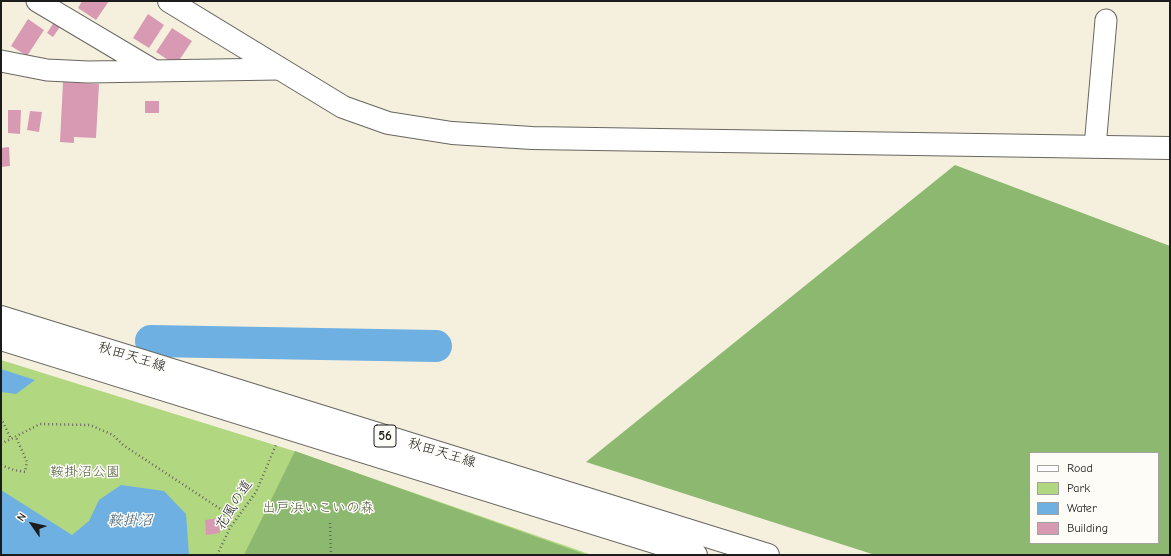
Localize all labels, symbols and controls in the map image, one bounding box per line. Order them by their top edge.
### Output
street label: 秋田天王線 [96,339,168,375]
road number: 56 [374,425,396,447]
street label: 秋田天王線 [406,435,478,471]
legend [1029,452,1159,544]
text: Road [1067,461,1093,475]
park label: 鞍掛沼公園 [50,464,120,480]
street label: 花風の道 [212,477,256,533]
text: Park [1067,481,1090,495]
park label: 出戸浜いこいの森 [262,500,374,516]
text: Water [1067,501,1097,515]
north arrow [12,504,52,544]
text: N [14,510,29,524]
water label: 鞍掛沼 [108,512,152,530]
text: Building [1067,521,1108,535]

